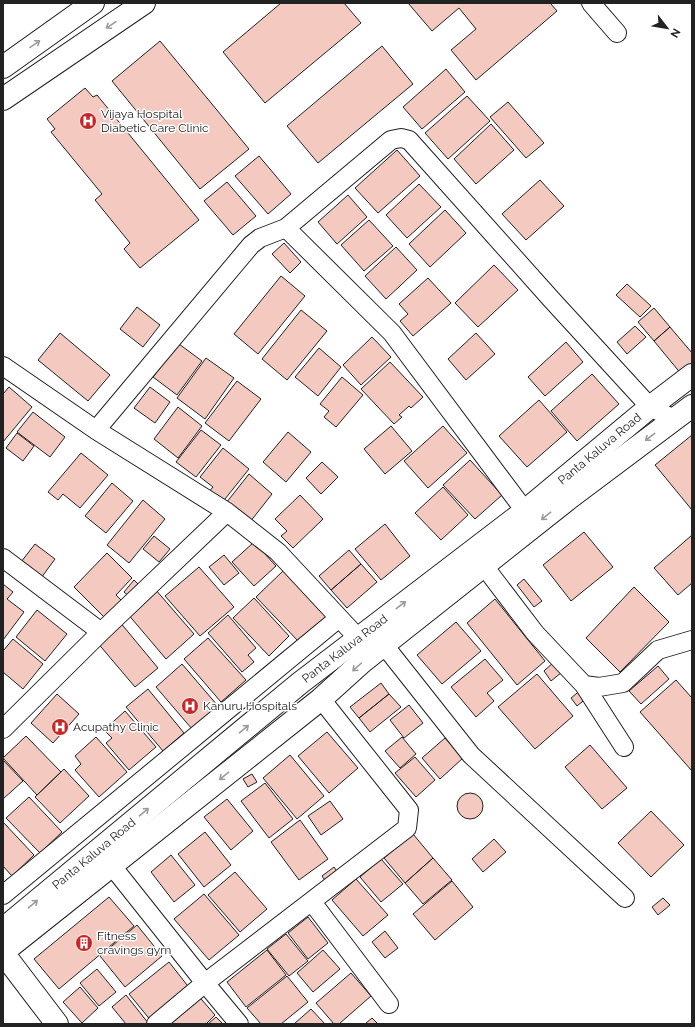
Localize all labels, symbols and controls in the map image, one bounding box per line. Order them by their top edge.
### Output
north arrow [647,8,687,48]
one-way arrow [106,21,117,29]
text: N [667,26,683,40]
one-way arrow [29,40,40,48]
place label: Vijaya Hospital Diabetic Care Clinic [101,107,209,135]
hospital icon: Vijaya Hospital Diabetic Care Clinic [78,111,98,131]
street label: Panta Kaluva Road [555,410,644,487]
one-way arrow [644,433,655,442]
one-way arrow [541,512,552,520]
one-way arrow [396,601,407,609]
street label: Panta Kaluva Road [299,612,390,686]
one-way arrow [352,662,362,672]
hospital icon: Kanuru Hospitals [180,696,200,716]
place label: Kanuru Hospitals [203,699,297,713]
hospital icon: Acupathy Clinic [50,717,70,737]
place label: Acupathy Clinic [73,720,159,734]
one-way arrow [239,725,250,734]
one-way arrow [218,772,229,780]
one-way arrow [139,808,149,817]
street label: Panta Kaluva Road [49,815,138,892]
one-way arrow [28,899,38,908]
place label: Fitness cravings gym [97,929,171,957]
building icon: Fitness cravings gym [74,933,94,953]

